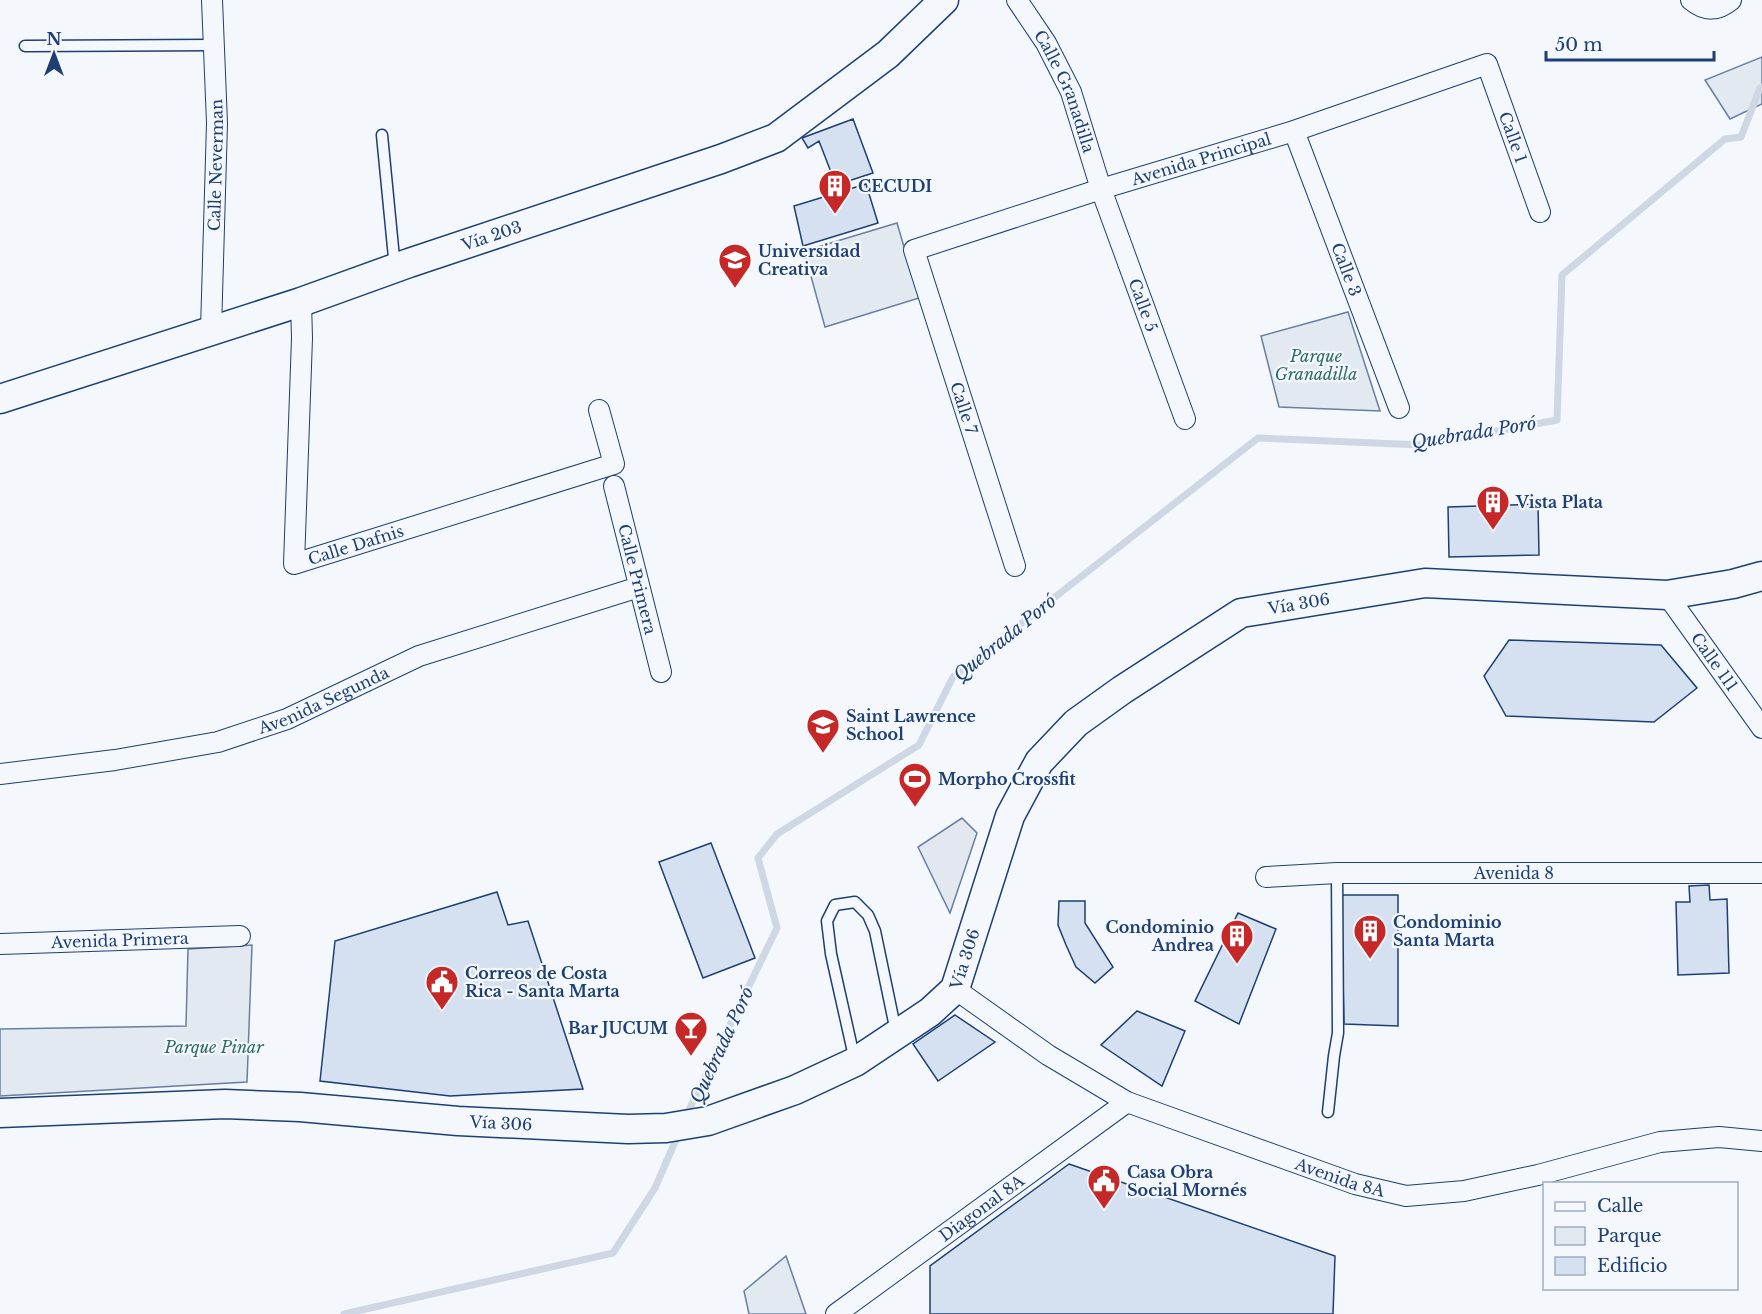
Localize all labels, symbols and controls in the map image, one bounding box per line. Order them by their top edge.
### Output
north arrow [24,24,84,84]
scale bar [1546,24,1714,62]
street label: Calle Granadilla [1030,26,1099,155]
text: N [46,29,62,49]
text: 50 m [1555,34,1603,56]
street label: Calle Neverman [204,99,227,231]
street label: Calle 1 [1495,109,1532,166]
street label: Avenida Principal [1128,128,1273,190]
building icon: CECUDI [817,168,853,215]
place label: CECUDI [858,176,932,196]
street label: Vía 203 [458,216,524,255]
street label: Calle 3 [1327,240,1366,299]
place label: Universidad Creativa [758,241,861,279]
school or university icon: Universidad Creativa [717,242,753,289]
street label: Calle 5 [1125,276,1162,334]
park label: Parque Granadilla [1275,346,1357,384]
street label: Calle 7 [946,379,982,438]
water label: Quebrada Poró [1410,412,1538,454]
building icon: Vista Plata [1475,484,1511,531]
place label: Vista Plata [1515,492,1603,512]
street label: Calle Dafnis [306,520,406,569]
street label: Calle Primera [614,522,661,636]
water label: Quebrada Poró [949,589,1061,686]
street label: Vía 306 [1266,589,1331,619]
street label: Calle 111 [1687,629,1742,695]
street label: Avenida Segunda [255,662,392,738]
place label: Saint Lawrence School [846,706,976,744]
school or university icon: Saint Lawrence School [805,707,841,754]
sports icon: Morpho Crossfit [897,761,933,808]
place label: Morpho Crossfit [938,769,1076,789]
street label: Avenida 8 [1473,863,1554,883]
place label: Condominio Santa Marta [1393,912,1501,950]
building icon: Condominio Santa Marta [1352,913,1388,960]
place label: Condominio Andrea [1106,917,1214,955]
building icon: Condominio Andrea [1219,918,1255,965]
street label: Vía 306 [945,926,984,993]
street label: Avenida Primera [50,928,189,952]
place label: Correos de Costa Rica - Santa Marta [465,963,620,1001]
public building icon: Correos de Costa Rica - Santa Marta [424,964,460,1011]
water label: Quebrada Poró [685,983,759,1107]
bar icon: Bar JUCUM [673,1010,709,1057]
place label: Bar JUCUM [568,1018,668,1038]
park label: Parque Pinar [163,1037,264,1057]
street label: Vía 306 [468,1112,533,1134]
street label: Avenida 8A [1292,1153,1387,1201]
place label: Casa Obra Social Mornés [1127,1162,1247,1200]
public building icon: Casa Obra Social Mornés [1086,1163,1122,1210]
street label: Diagonal 8A [935,1170,1028,1246]
legend [1543,1182,1738,1290]
text: Calle [1597,1195,1643,1217]
text: Parque [1597,1225,1662,1247]
text: Edificio [1597,1255,1668,1277]

